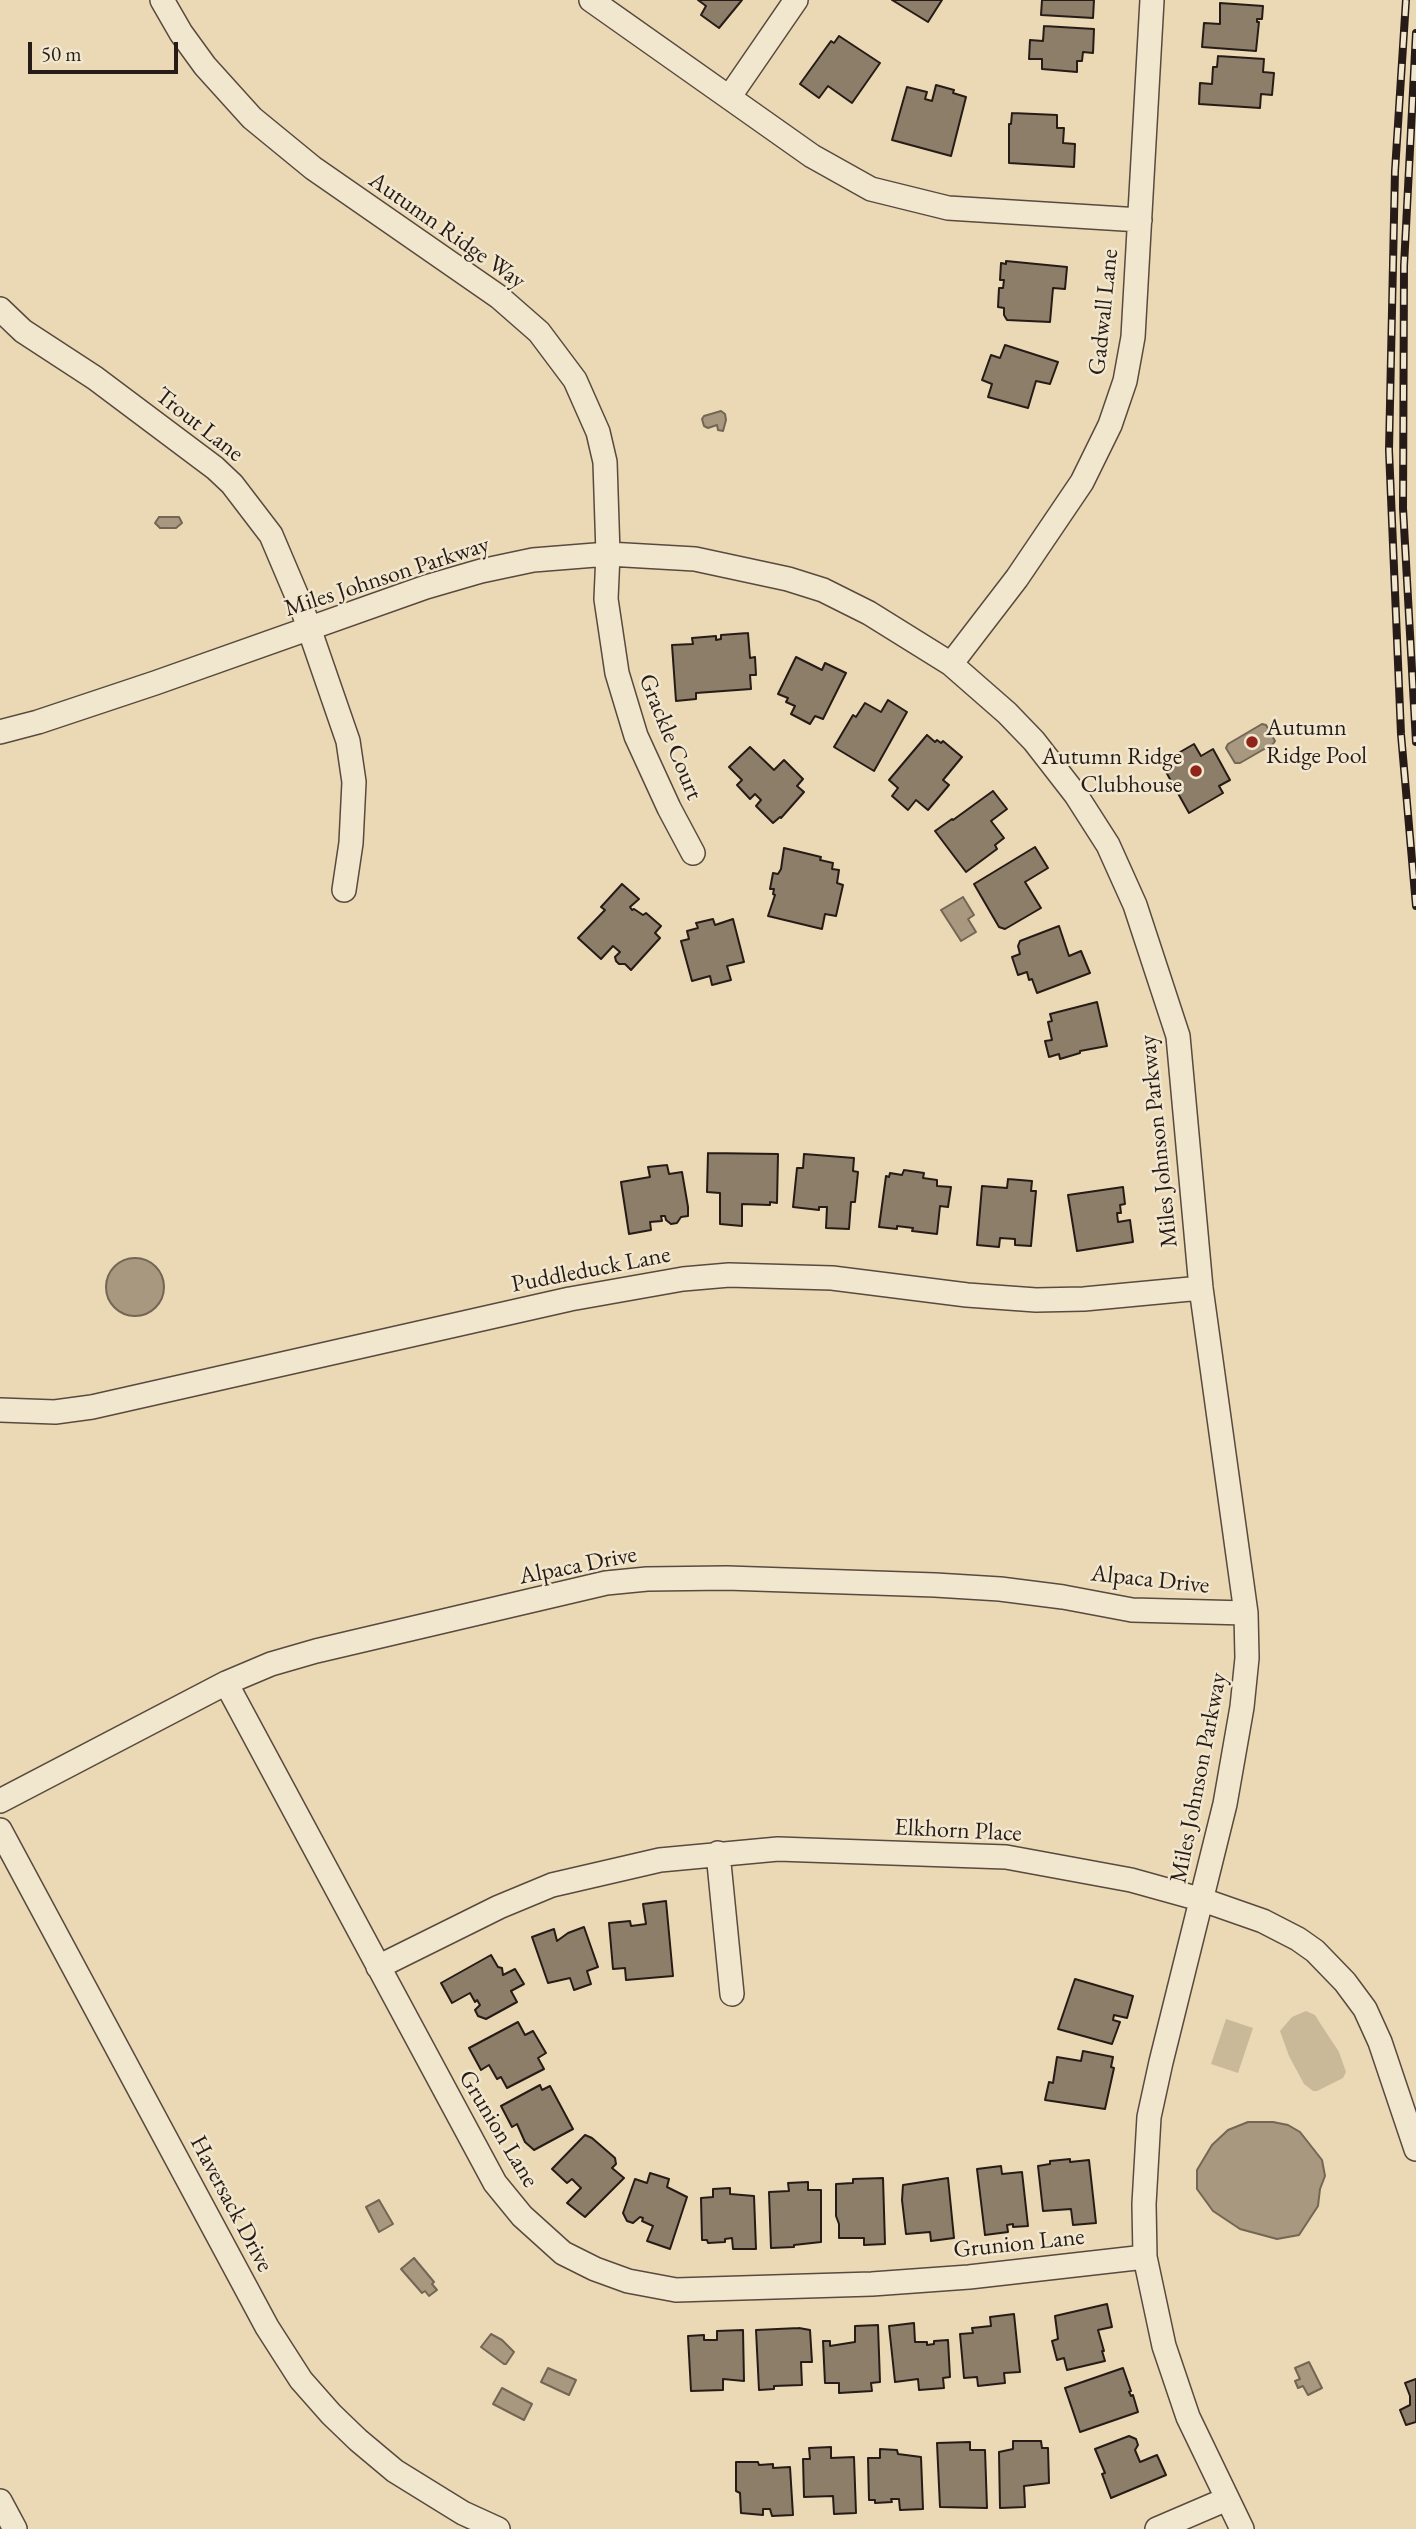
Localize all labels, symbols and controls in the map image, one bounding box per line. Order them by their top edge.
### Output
scale bar [32,28,182,72]
text: 50 m [41,40,82,67]
street label: Autumn Ridge Way [363,166,531,296]
street label: Gadwall Lane [1083,247,1125,377]
street label: Trout Lane [149,382,249,468]
street label: Miles Johnson Parkway [281,530,493,624]
street label: Grackle Court [632,670,708,804]
place label: Autumn Ridge Pool [1266,714,1367,770]
marker: Autumn Ridge Pool [1244,734,1260,750]
place label: Autumn Ridge Clubhouse [1041,743,1182,799]
marker: Autumn Ridge Clubhouse [1188,763,1204,779]
street label: Miles Johnson Parkway [1134,1033,1184,1249]
street label: Puddleduck Lane [509,1240,673,1300]
street label: Alpaca Drive [517,1541,639,1591]
street label: Alpaca Drive [1089,1559,1211,1601]
street label: Miles Johnson Parkway [1164,1670,1234,1886]
street label: Elkhorn Place [894,1813,1022,1849]
street label: Grunion Lane [452,2065,544,2193]
street label: Haversack Drive [183,2131,279,2277]
street label: Grunion Lane [952,2223,1086,2265]

